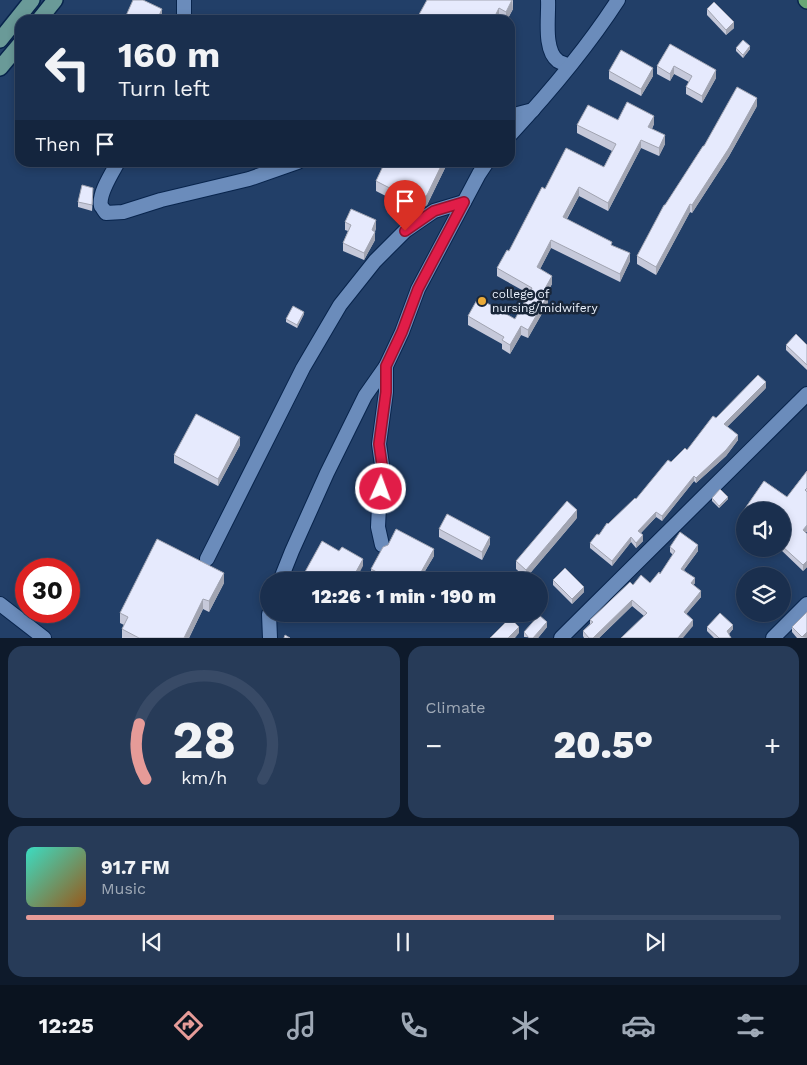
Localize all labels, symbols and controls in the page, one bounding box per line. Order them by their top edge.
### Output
text: 160 m [118,34,220,76]
icon: left [35,35,100,100]
text: Turn left [118,76,210,101]
icon: arrive [91,130,119,158]
text: Then [35,133,81,156]
pin [384,180,426,231]
icon: arrive [391,187,419,215]
place label: college of nursing/midwifery [492,287,598,315]
marker: college of nursing/midwifery [476,295,488,307]
position arrow [354,462,406,514]
map controls [736,502,791,622]
button: sound [736,502,791,557]
speed limit sign: 30 [15,558,80,623]
button: layers [736,567,791,622]
text: 12:26 · 1 min · 190 m [312,585,496,608]
text: Climate [426,698,486,717]
text: 28 [172,710,236,771]
text: 20.5° [553,723,653,767]
text: − [426,729,442,762]
text: + [764,729,781,762]
text: km/h [181,767,227,788]
text: 91.7 FM [101,856,170,879]
text: Music [101,879,146,898]
icon: previous [138,928,166,956]
icon: pause [389,928,417,956]
icon: next [641,928,669,956]
icon: directions [171,1008,206,1043]
icon: music [284,1008,319,1043]
icon: phone [396,1008,431,1043]
icon: climate [508,1008,543,1043]
icon: car [621,1008,656,1043]
icon: filters [733,1008,768,1043]
text: 12:25 [39,1013,94,1038]

